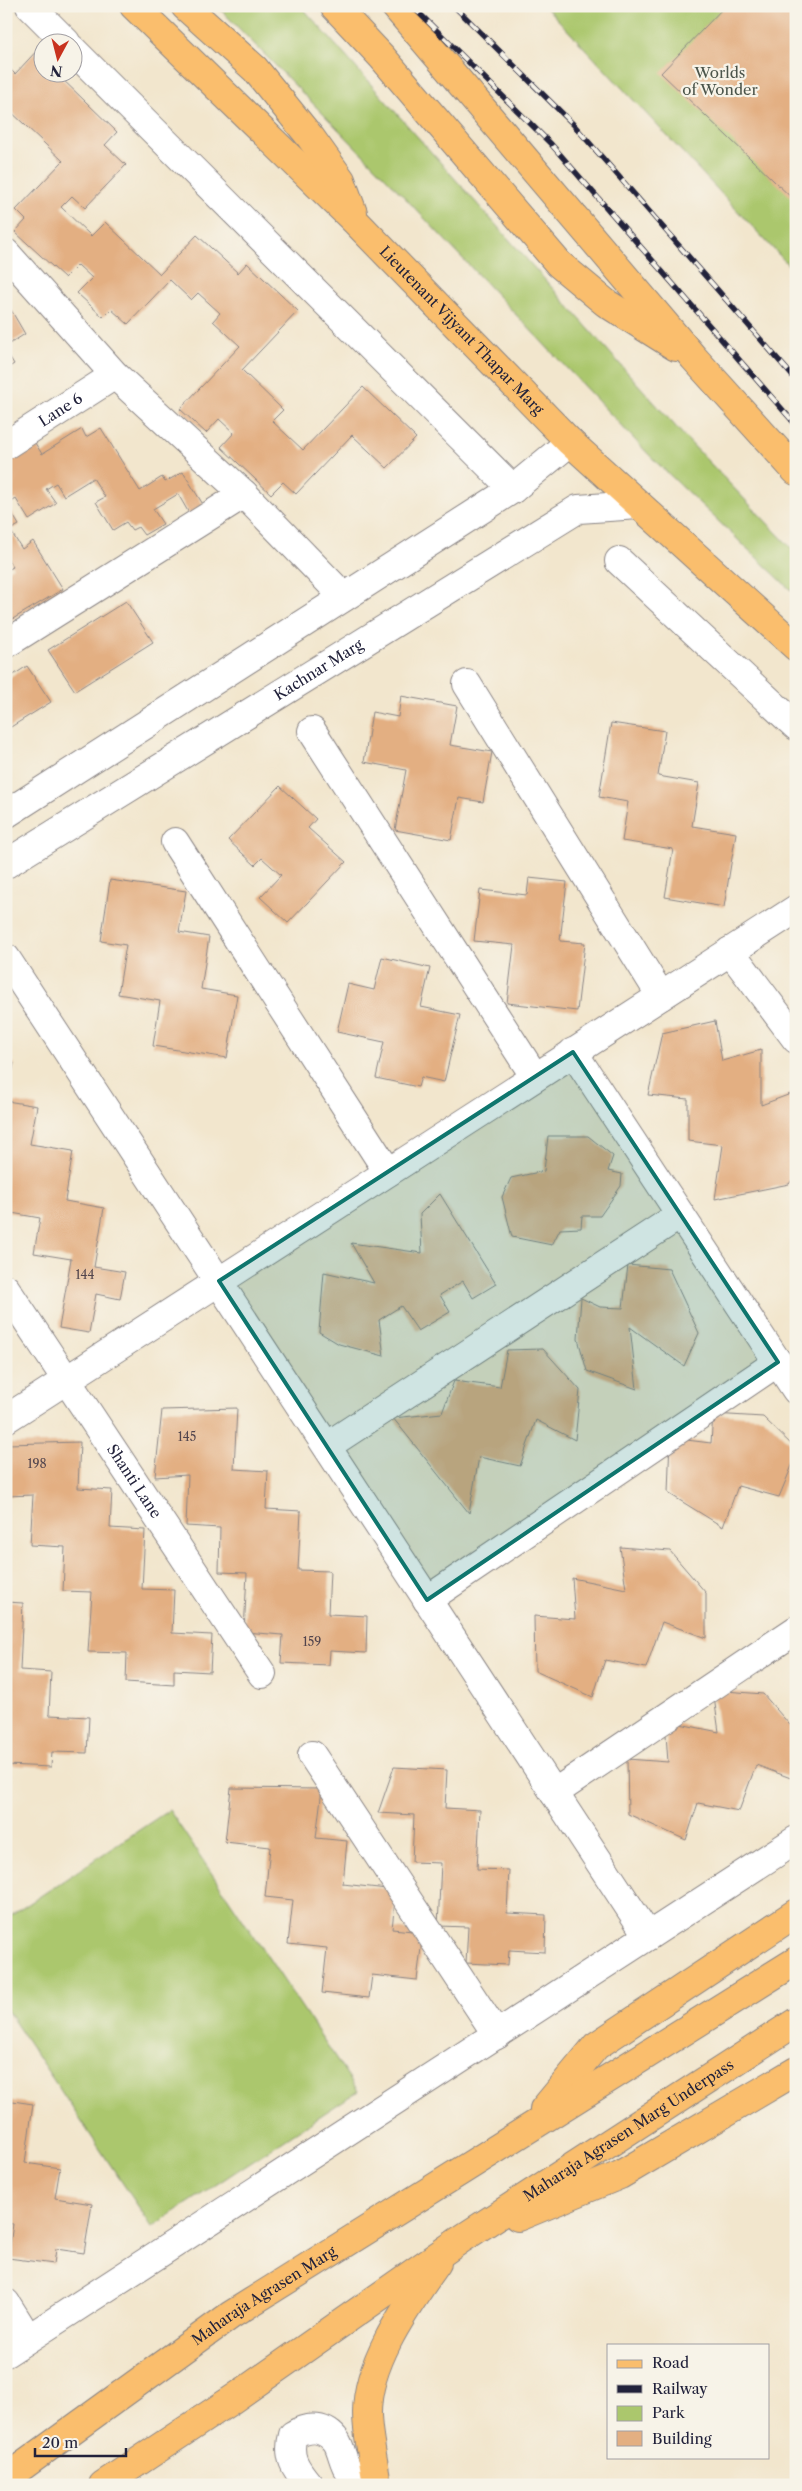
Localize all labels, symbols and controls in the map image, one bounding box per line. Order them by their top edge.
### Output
north arrow [32,32,82,82]
text: N [49,61,64,81]
park label: Worlds of Wonder [682,63,758,99]
street label: Lieutenant Vijyant Thapar Marg [376,242,548,418]
street label: Lane 6 [35,388,86,431]
street label: Kachnar Marg [270,635,367,704]
house number: 144 [76,1267,95,1282]
house number: 145 [178,1429,196,1444]
street label: Shanti Lane [103,1440,166,1522]
house number: 198 [27,1456,47,1471]
house number: 159 [303,1634,321,1649]
street label: Maharaja Agrasen Marg Underpass [519,2055,737,2205]
street label: Maharaja Agrasen Marg [188,2242,340,2349]
legend [607,2344,770,2458]
text: Road [652,2353,689,2372]
text: Railway [652,2379,708,2398]
text: Park [652,2403,686,2422]
scale bar [35,2426,126,2458]
text: Building [652,2429,712,2448]
text: 20 m [42,2433,78,2452]

